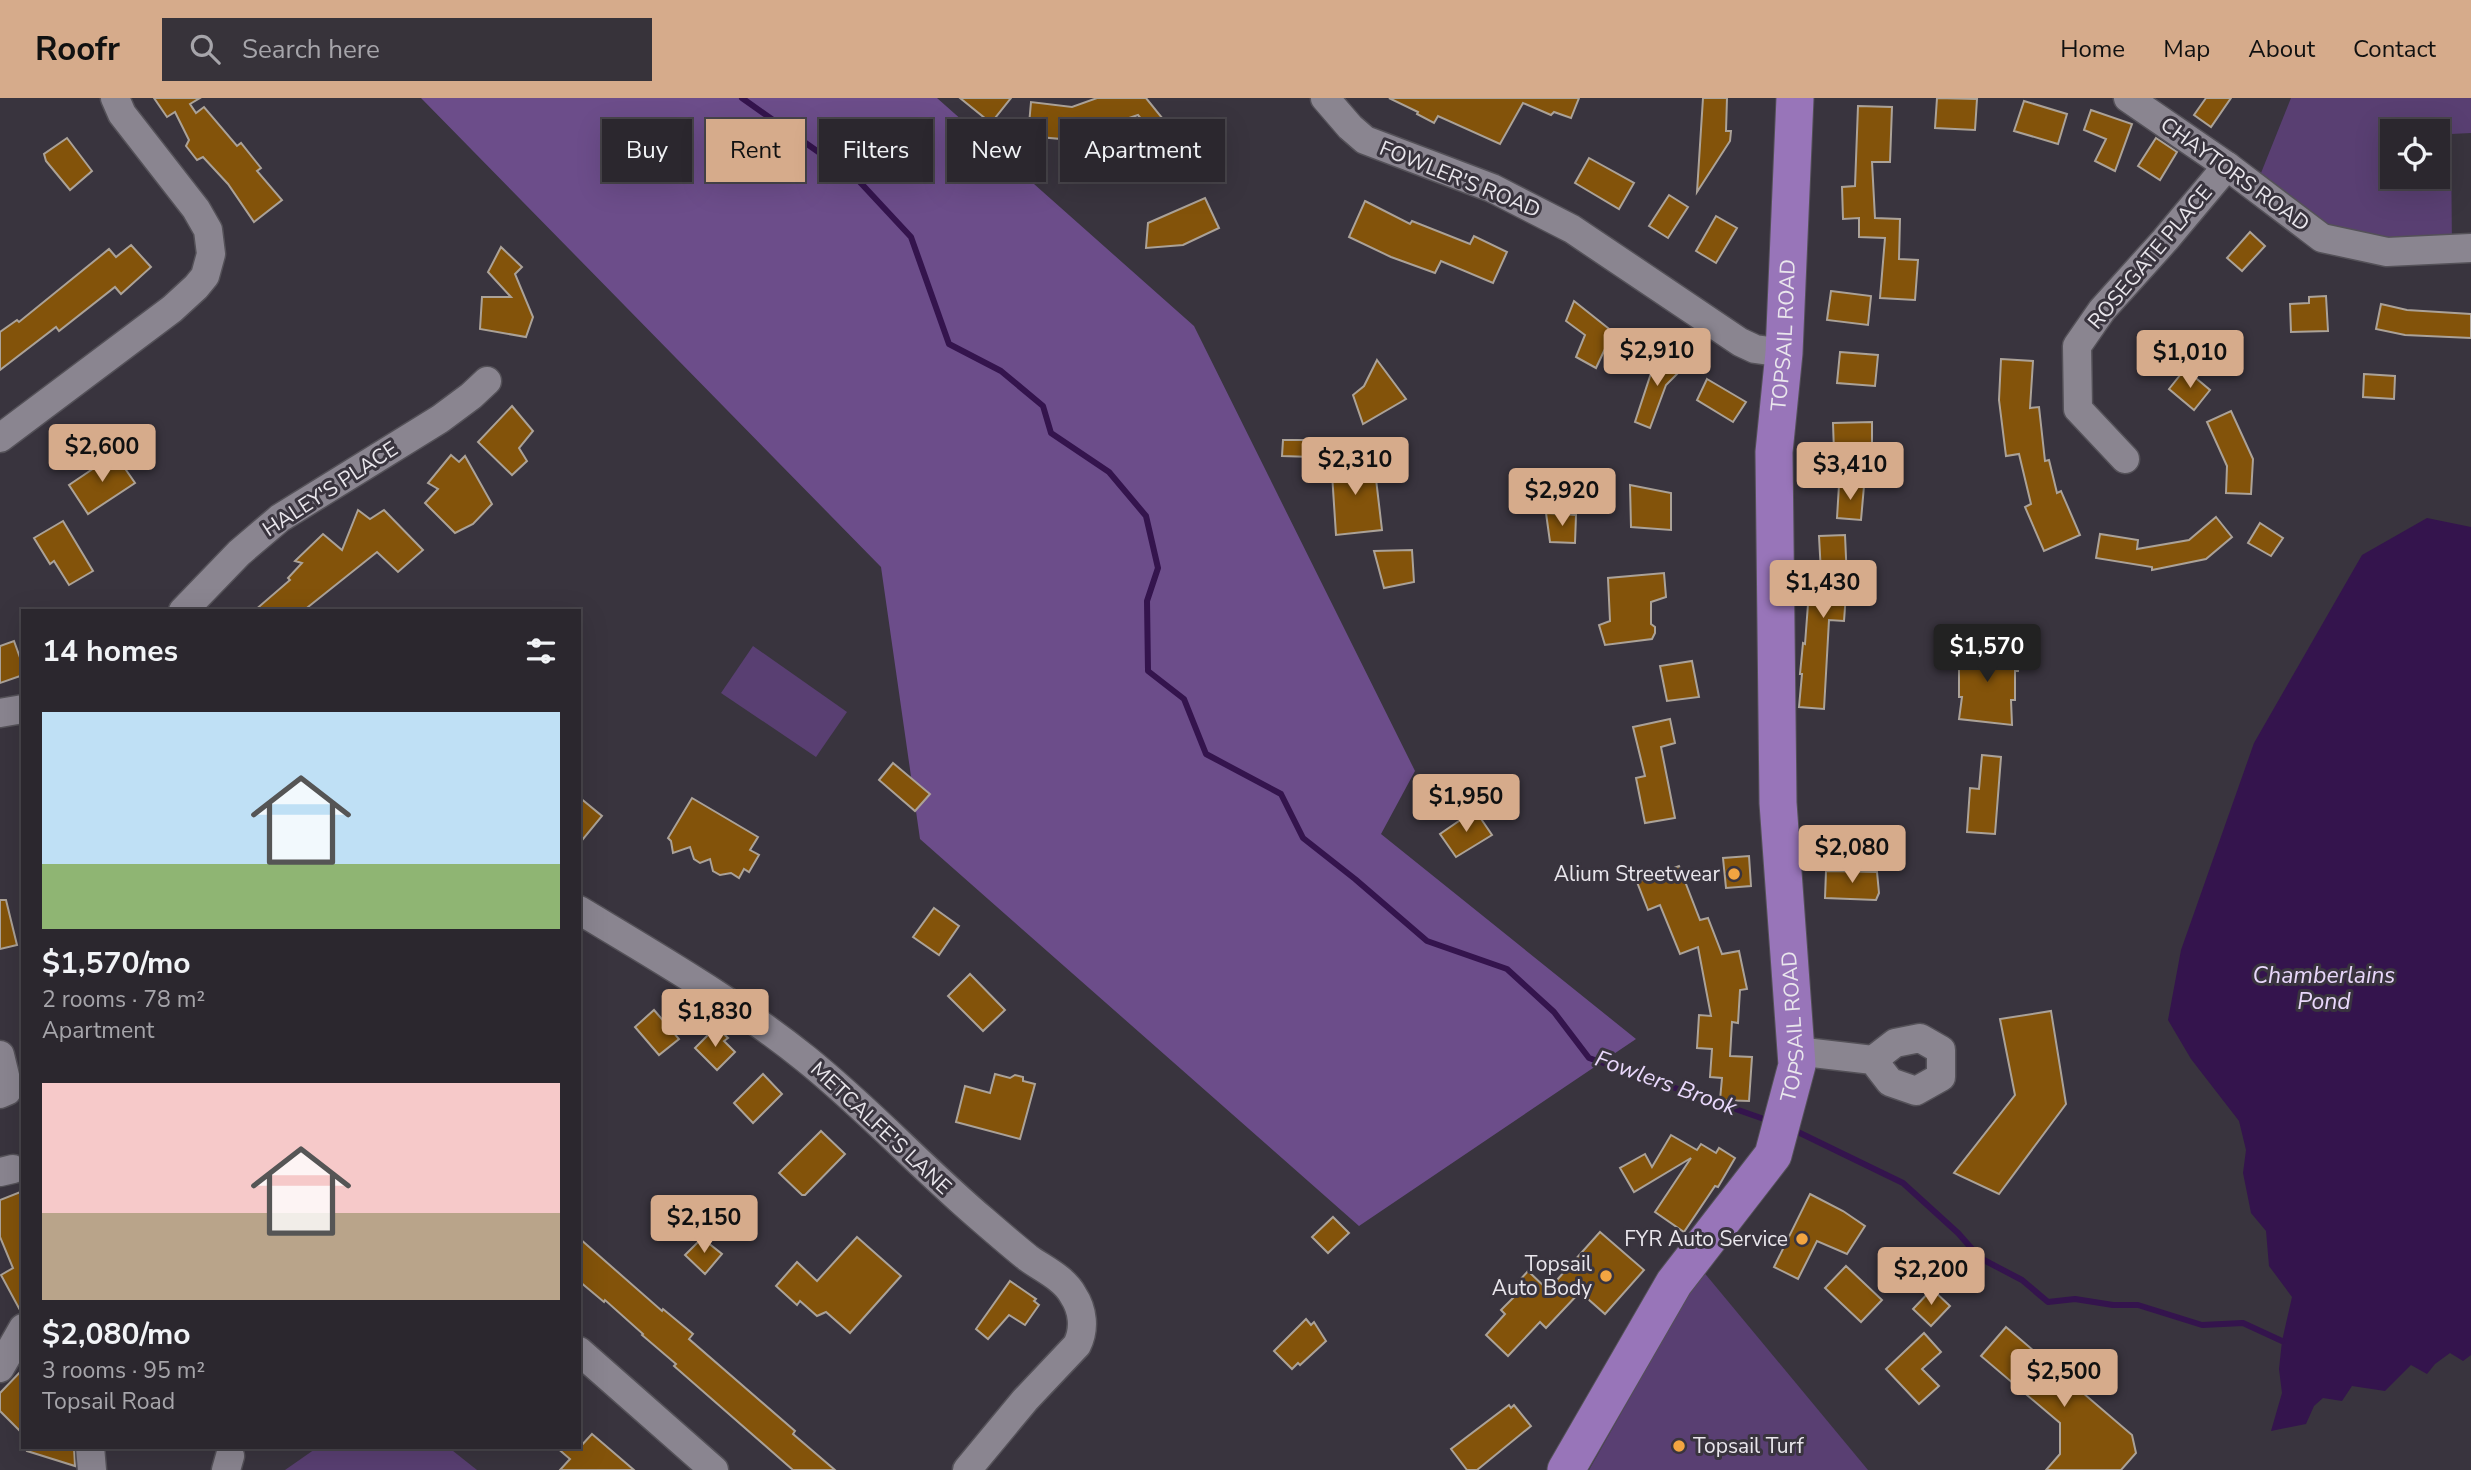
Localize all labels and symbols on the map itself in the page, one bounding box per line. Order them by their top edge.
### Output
street label: CHAYTORS ROAD [2155,110,2315,238]
street label: FOWLER'S ROAD [1375,134,1545,224]
street label: ROSEGATE PLACE [2081,179,2219,335]
street label: TOPSAIL ROAD [1764,258,1802,412]
pin: $2,910 [1600,328,1714,388]
pin: $1,010 [2133,330,2247,390]
pin: $2,600 [45,424,159,484]
street label: HALEY'S PLACE [257,435,403,543]
pin: $2,310 [1298,438,1412,497]
pin: $3,410 [1793,442,1907,502]
pin: $2,920 [1505,468,1619,528]
pin: $1,430 [1766,560,1880,620]
pin: $1,570 [1930,624,2044,684]
pin: $1,950 [1409,774,1523,834]
pin: $2,080 [1795,826,1909,885]
place label: Alium Streetwear [1554,860,1720,888]
marker: Alium Streetwear [1726,866,1742,882]
street label: TOPSAIL ROAD [1774,950,1811,1105]
water label: Chamberlains Pond [2253,960,2395,1017]
pin: $1,830 [658,990,772,1049]
water label: Fowlers Brook [1591,1043,1742,1123]
street label: METCALFE'S LANE [805,1055,957,1201]
pin: $2,150 [647,1196,761,1255]
place label: FYR Auto Service [1624,1225,1788,1253]
marker: FYR Auto Service [1794,1231,1810,1247]
pin: $2,200 [1874,1248,1988,1307]
place label: Topsail Auto Body [1492,1250,1593,1302]
marker: Topsail Auto Body [1598,1268,1614,1284]
pin: $2,500 [2007,1350,2121,1409]
place label: Topsail Turf [1693,1432,1805,1460]
marker: Topsail Turf [1671,1438,1687,1454]

